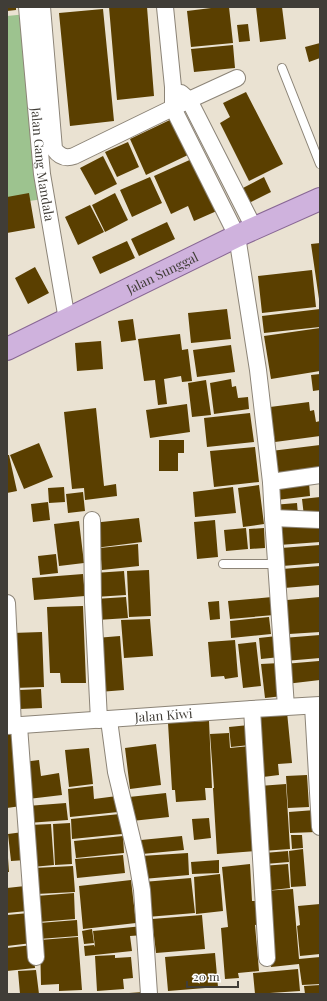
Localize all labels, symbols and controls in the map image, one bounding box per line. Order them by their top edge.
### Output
street label: Jalan Gang Mandala [28,105,59,223]
street label: Jalan Sunggal [123,247,201,297]
street label: Jalan Kiwi [133,704,193,725]
scale bar [187,963,238,989]
text: 20 m [193,968,220,984]

